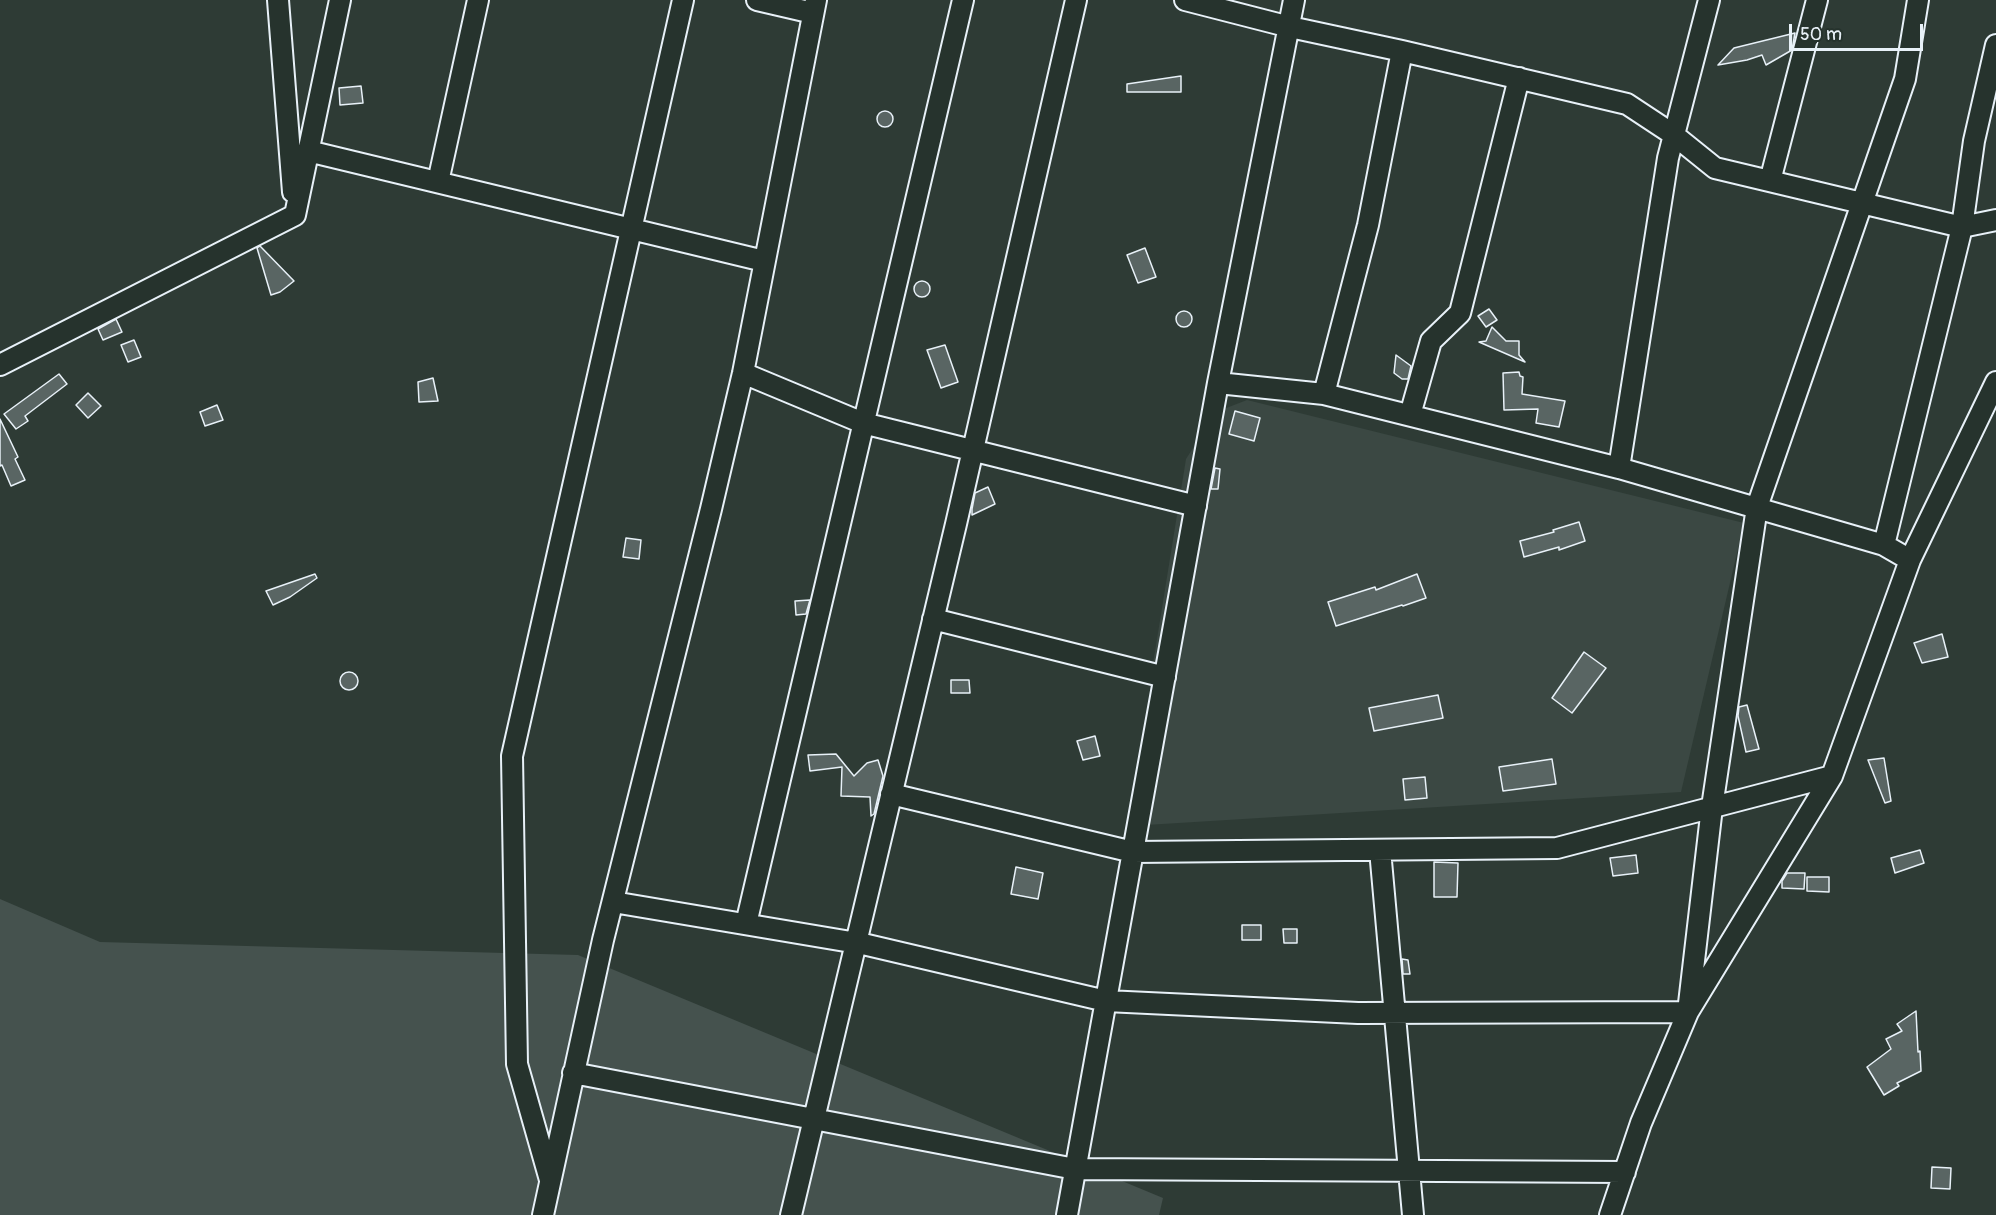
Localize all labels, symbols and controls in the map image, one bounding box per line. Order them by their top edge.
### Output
scale bar [1792,12,1926,50]
text: 50 m [1800,23,1842,46]

